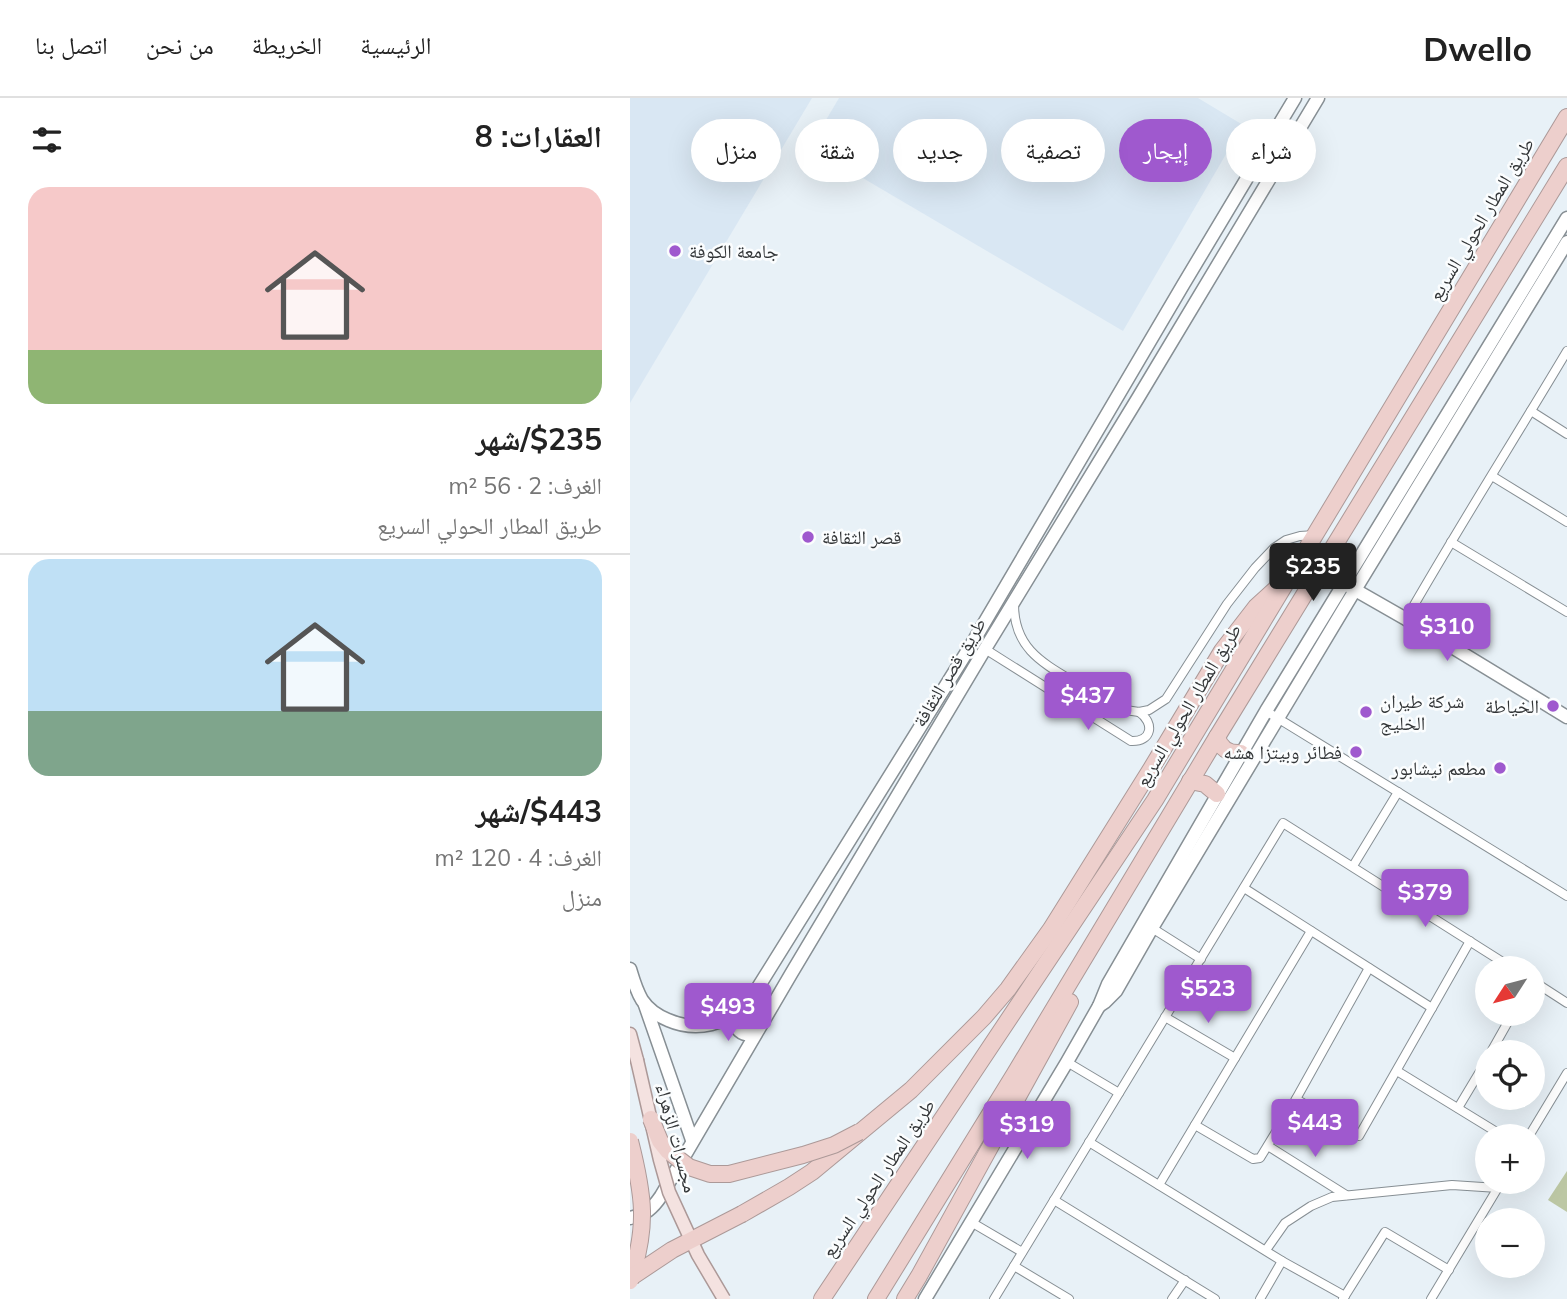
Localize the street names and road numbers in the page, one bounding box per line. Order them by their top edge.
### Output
street label: طريق المطار الحولي السريع [1423,133,1542,307]
street label: طريق قصر الثقافة [907,613,991,731]
street label: طريق المطار الحولي السريع [1130,619,1249,793]
street label: مجسرات الزهراء [651,1081,703,1195]
street label: طريق المطار الحولي السريع [816,1094,943,1264]

